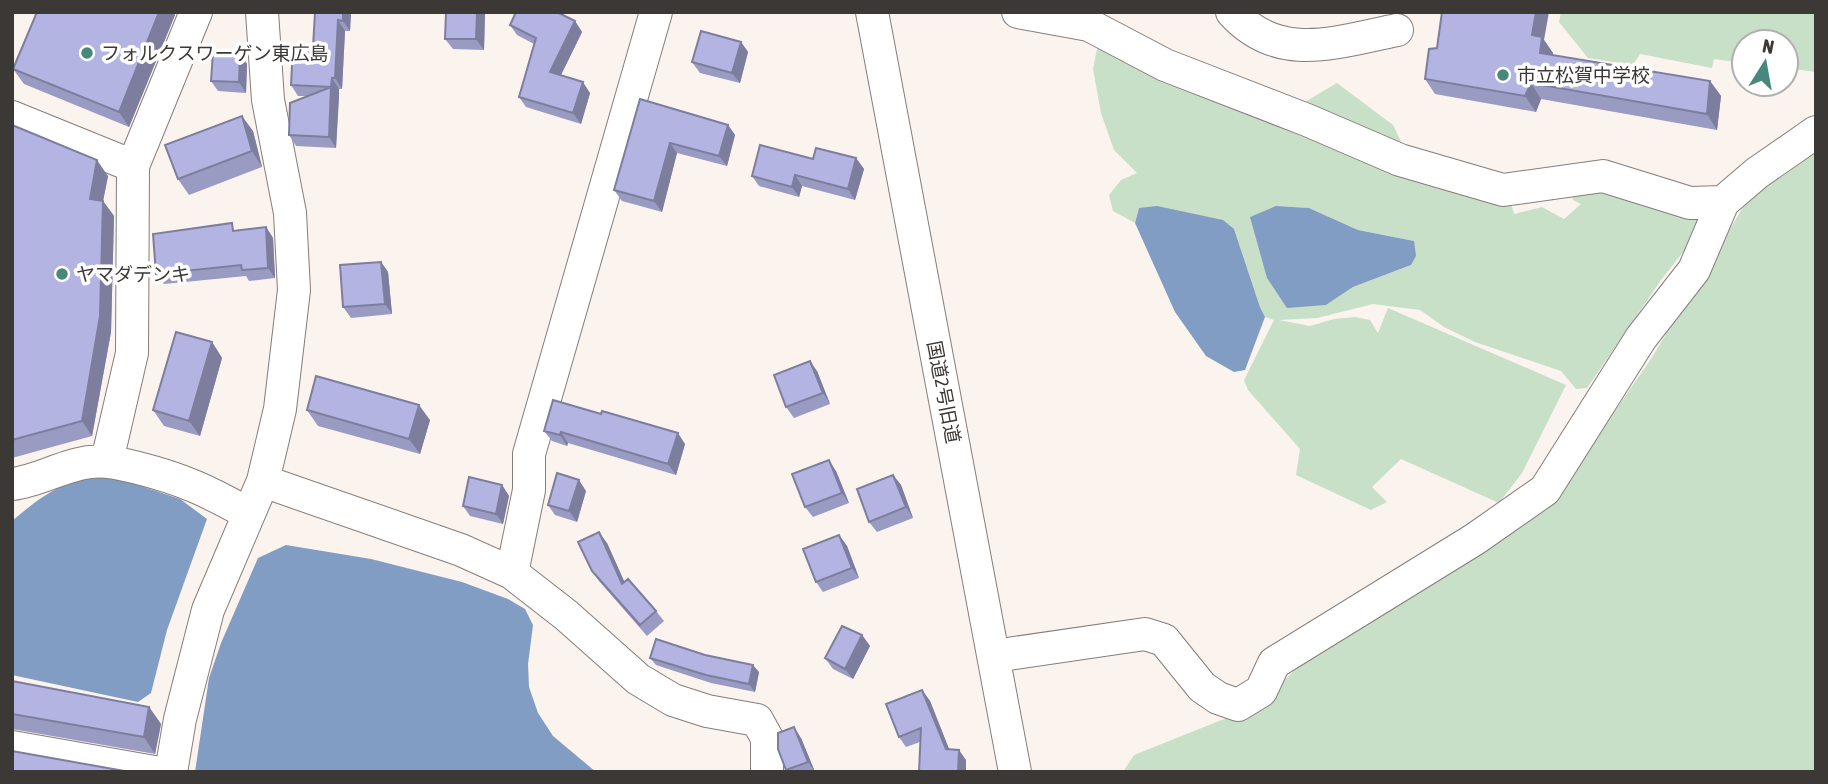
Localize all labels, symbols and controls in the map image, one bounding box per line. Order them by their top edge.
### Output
north arrow [1730,28,1800,98]
text: N [1761,34,1776,58]
place label: フォルクスワーゲン東広島 [101,42,328,64]
marker: フォルクスワーゲン東広島 [79,45,95,61]
place label: 市立松賀中学校 [1517,64,1650,86]
marker: 市立松賀中学校 [1495,67,1511,83]
place label: ヤマダデンキ [76,263,190,285]
marker: ヤマダデンキ [54,266,70,282]
street label: 国道2号旧道 [923,339,965,445]

